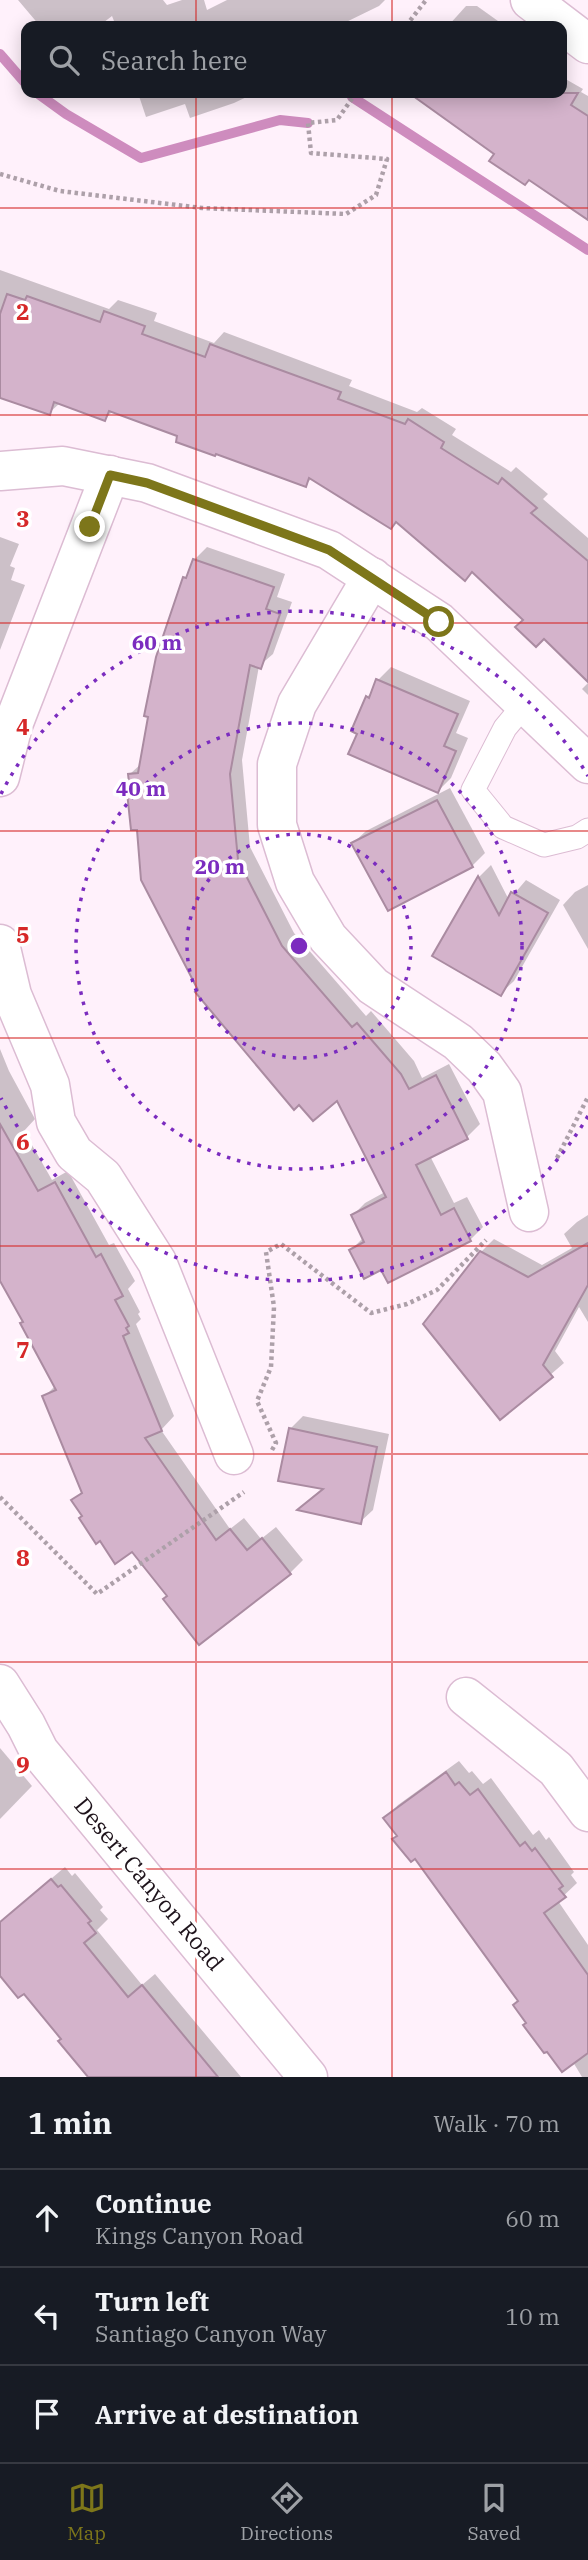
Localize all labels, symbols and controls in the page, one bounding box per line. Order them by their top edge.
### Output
search box [21,21,567,98]
icon: search [45,41,83,79]
text: Search here [101,43,247,77]
text: 2 [16,296,30,326]
text: 3 [16,503,30,533]
route end [74,511,105,542]
route start [423,606,454,637]
text: 60 m [132,628,182,656]
text: 4 [16,711,30,741]
text: 40 m [116,774,166,802]
text: 20 m [195,852,245,880]
text: 5 [16,919,30,949]
centre of rings [287,934,311,958]
text: 6 [16,1126,30,1156]
text: 7 [16,1334,30,1364]
text: 8 [16,1542,30,1572]
text: 9 [16,1749,30,1779]
street label: Desert Canyon Road [68,1790,231,1976]
text: 1 min [28,2103,112,2142]
text: Walk · 70 m [433,2108,560,2138]
text: Continue [95,2186,212,2220]
icon: ahead [28,2199,66,2237]
text: 60 m [505,2203,560,2233]
text: Kings Canyon Road [95,2220,304,2250]
text: Turn left [95,2284,209,2318]
icon: left [28,2297,66,2335]
text: 10 m [505,2301,560,2331]
text: Santiago Canyon Way [95,2318,326,2348]
icon: arrive [28,2395,66,2433]
text: Arrive at destination [95,2397,359,2431]
tab: Map [67,2479,106,2545]
tab: Directions [240,2479,333,2545]
tab: Saved [468,2479,521,2545]

